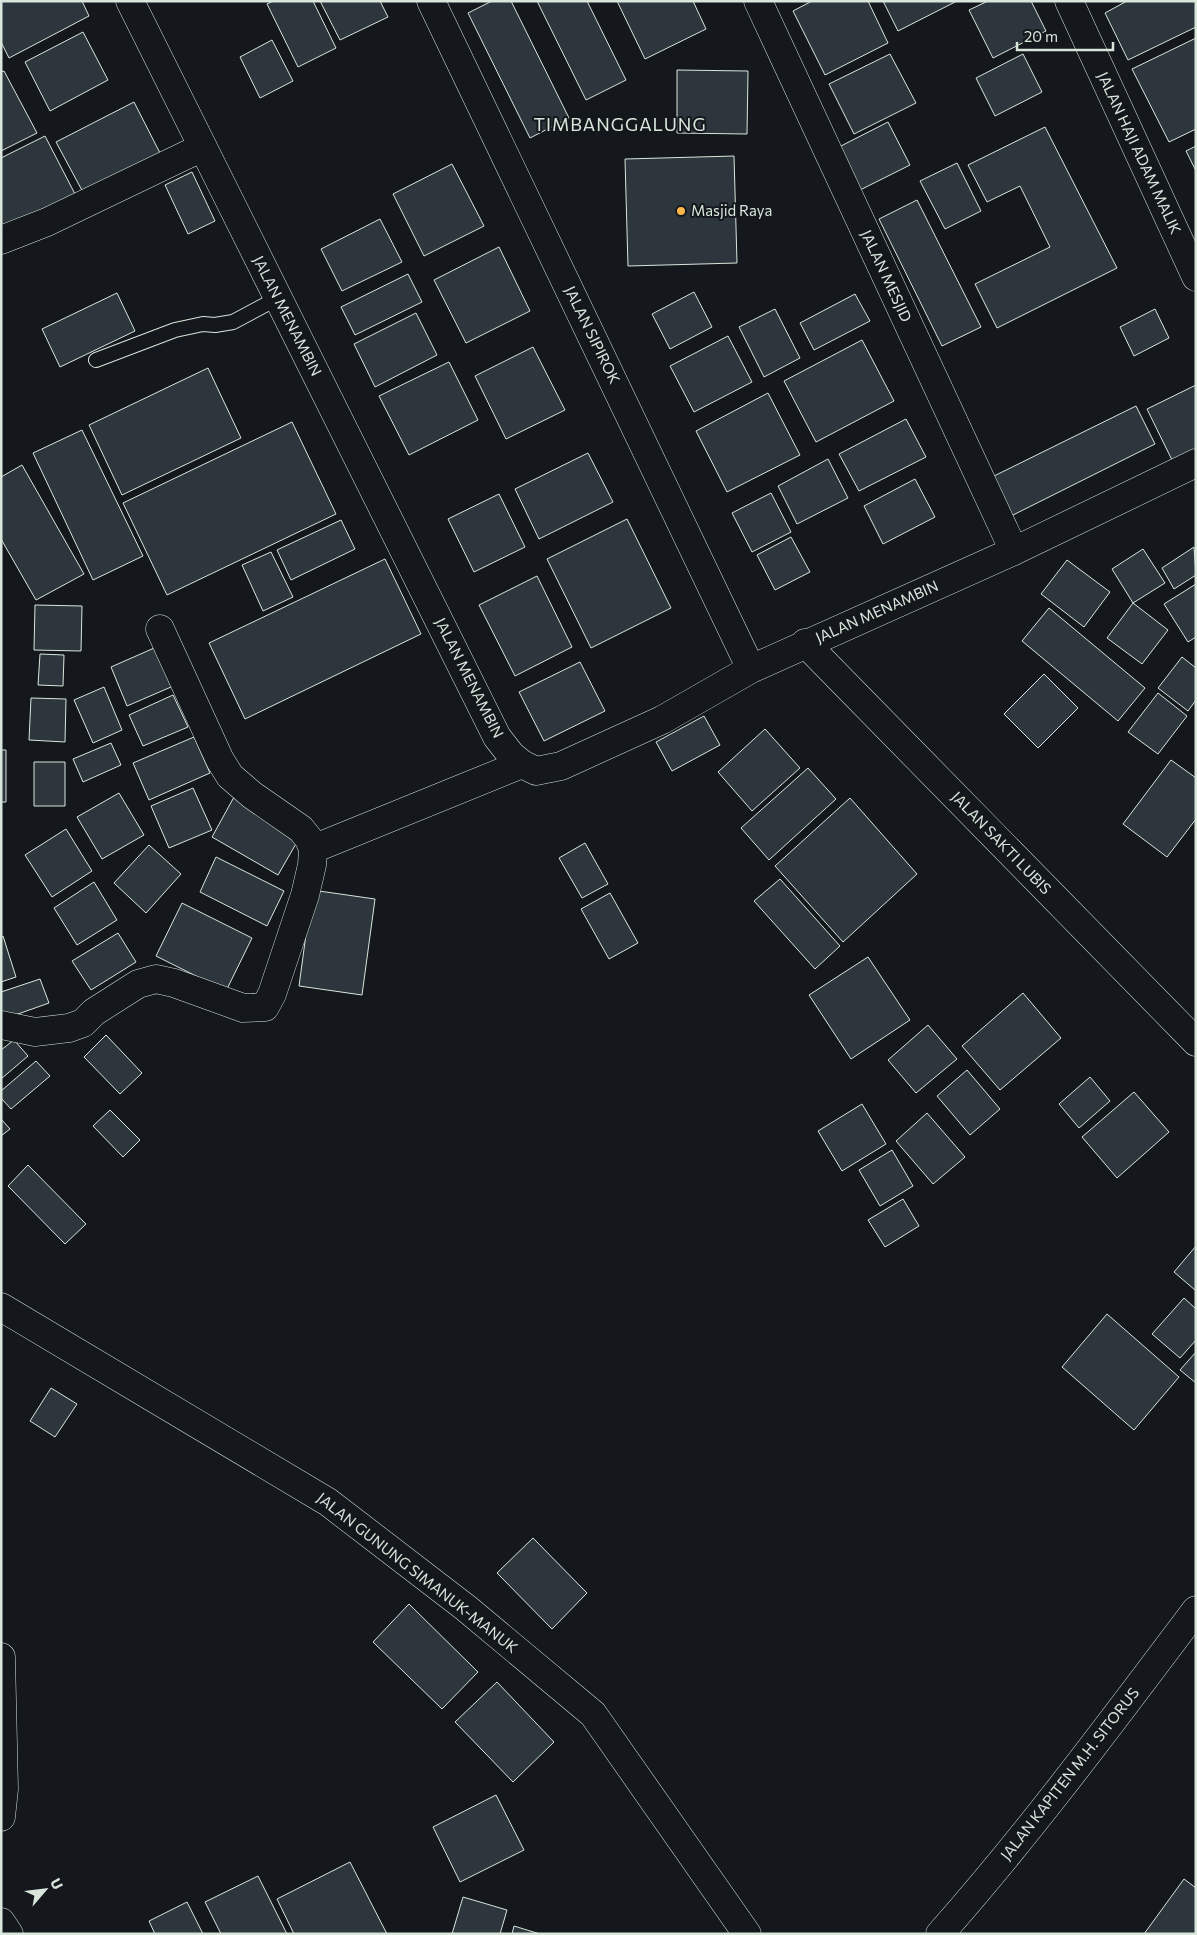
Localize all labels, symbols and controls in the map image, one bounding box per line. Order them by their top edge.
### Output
scale bar [1017,20,1113,52]
text: 20 m [1024,27,1058,45]
street label: JALAN HAJI ADAM MALIK [1094,69,1185,237]
district label: TIMBANGGALUNG [533,113,707,135]
place label: Masjid Raya [691,201,772,219]
marker: Masjid Raya [675,205,687,217]
street label: JALAN MESJID [858,227,916,324]
street label: JALAN MENAMBIN [250,253,326,379]
street label: JALAN SIPIROK [561,283,624,386]
street label: JALAN MENAMBIN [812,576,941,646]
street label: JALAN MENAMBIN [432,615,508,741]
street label: JALAN SAKTI LUBIS [948,787,1055,898]
street label: JALAN GUNUNG SIMANUK-MANUK [314,1488,522,1656]
street label: JALAN KAPITEN M.H. SITORUS [996,1683,1142,1863]
north arrow [20,1865,70,1915]
text: U [47,1875,67,1892]

